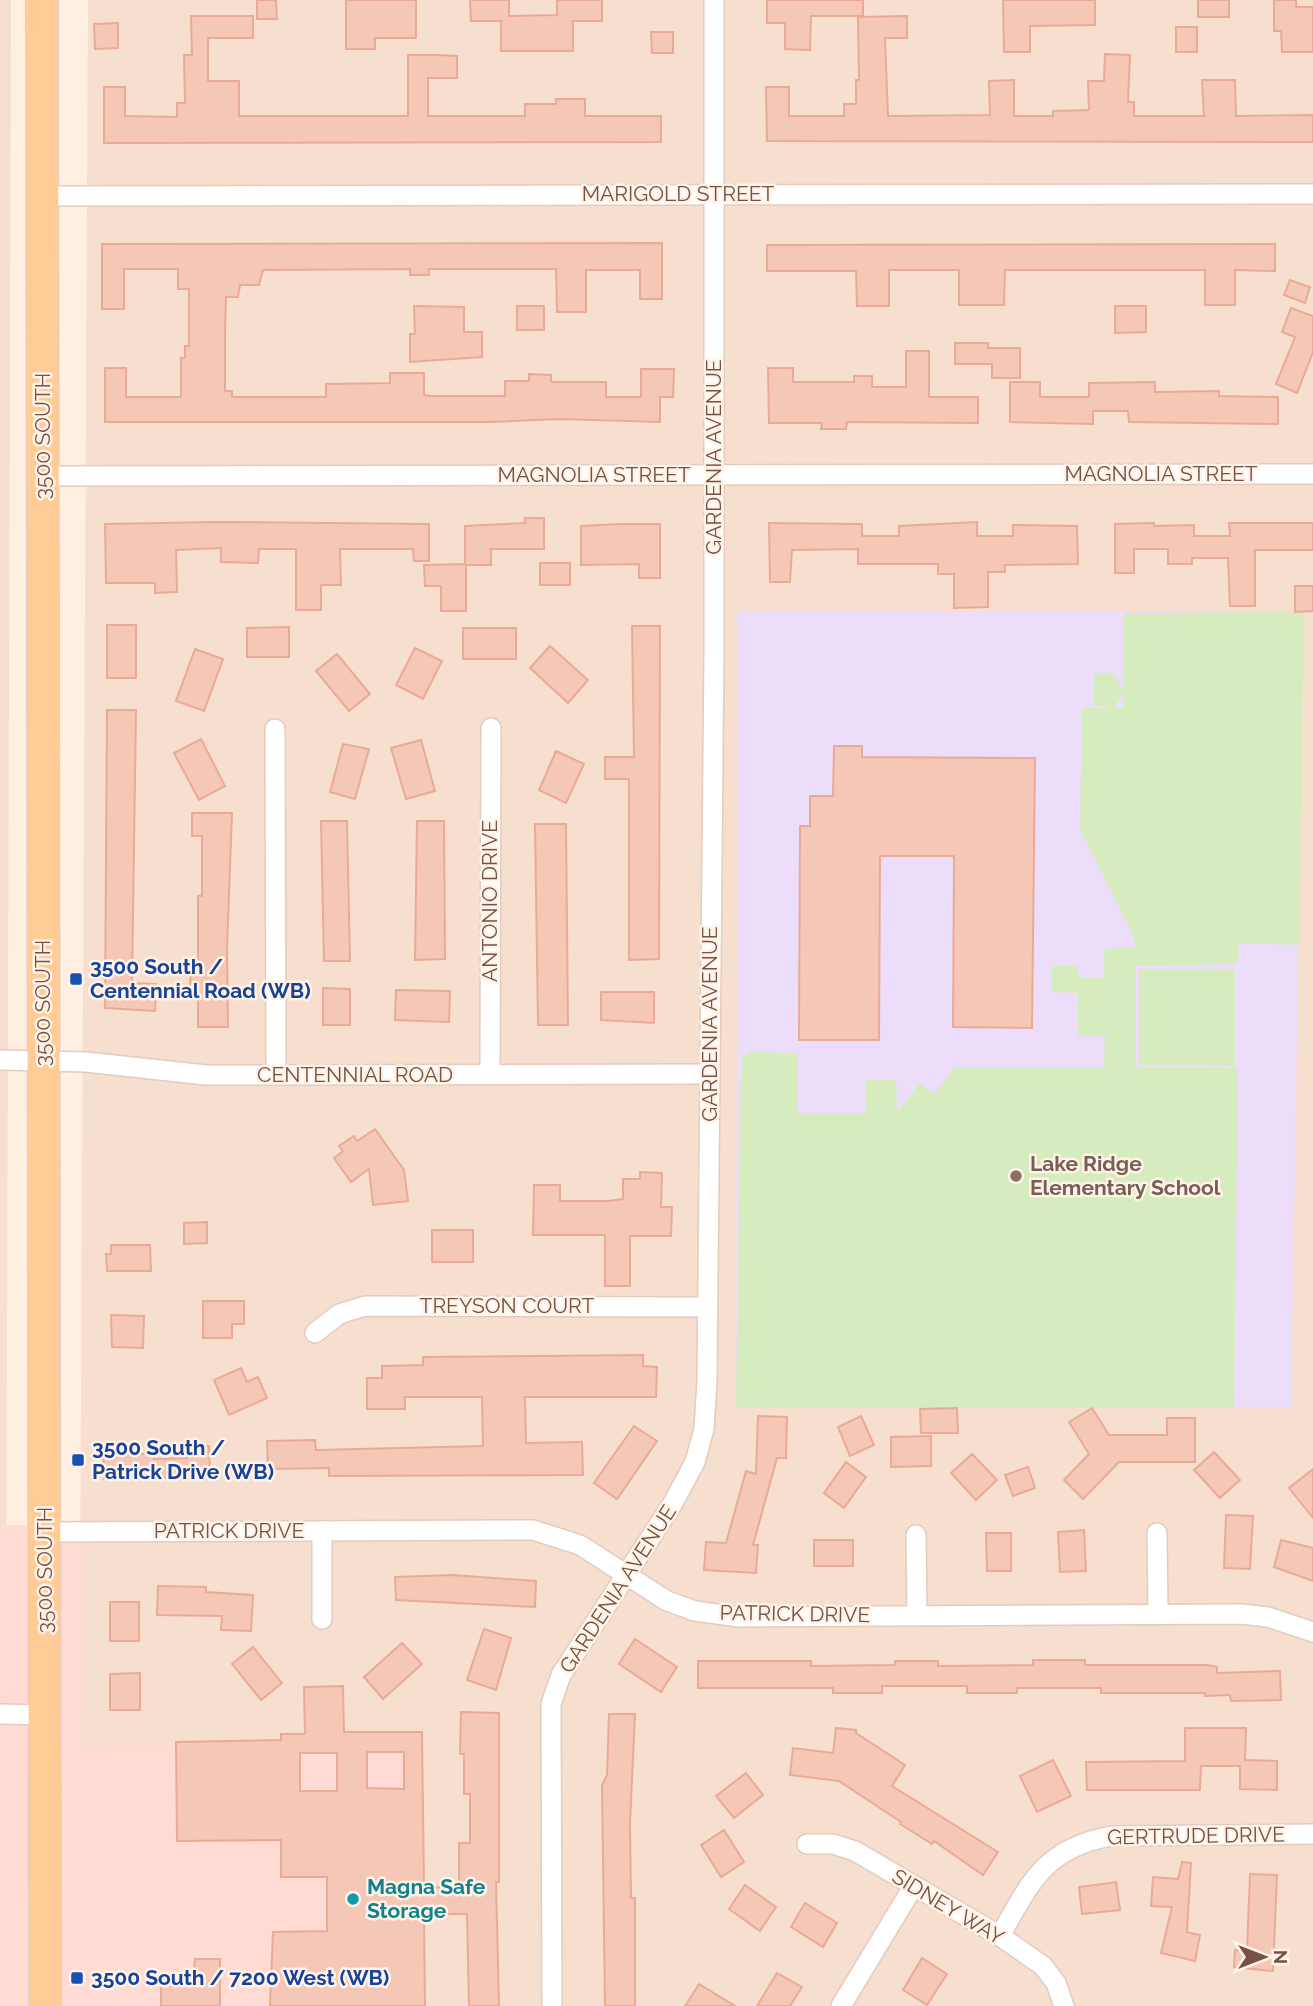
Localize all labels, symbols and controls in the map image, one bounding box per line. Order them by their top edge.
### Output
street label: MARIGOLD STREET [582,181,774,206]
street label: GARDENIA AVENUE [701,359,726,555]
street label: 3500 SOUTH [30,373,55,499]
street label: MAGNOLIA STREET [1064,461,1258,486]
street label: MAGNOLIA STREET [497,462,691,487]
street label: ANTONIO DRIVE [477,820,502,982]
street label: GARDENIA AVENUE [697,926,722,1122]
street label: 3500 SOUTH [30,940,55,1066]
place label: 3500 South / Centennial Road (WB) [90,954,311,1003]
marker: 3500 South / Centennial Road (WB) [68,971,84,987]
street label: CENTENNIAL ROAD [257,1062,453,1087]
place label: Lake Ridge Elementary School [1030,1151,1221,1200]
marker: Lake Ridge Elementary School [1008,1168,1024,1184]
street label: TREYSON COURT [420,1293,595,1318]
place label: 3500 South / Patrick Drive (WB) [92,1435,274,1484]
marker: 3500 South / Patrick Drive (WB) [70,1452,86,1468]
street label: GARDENIA AVENUE [554,1500,681,1677]
street label: 3500 SOUTH [32,1507,57,1633]
street label: PATRICK DRIVE [154,1518,304,1543]
street label: PATRICK DRIVE [720,1600,870,1627]
street label: GERTRUDE DRIVE [1107,1821,1285,1850]
street label: SIDNEY WAY [888,1863,1009,1950]
place label: Magna Safe Storage [367,1874,486,1923]
marker: Magna Safe Storage [345,1891,361,1907]
north arrow [1229,1922,1299,1992]
text: N [1270,1950,1292,1964]
place label: 3500 South / 7200 West (WB) [91,1965,389,1990]
marker: 3500 South / 7200 West (WB) [69,1970,85,1986]

